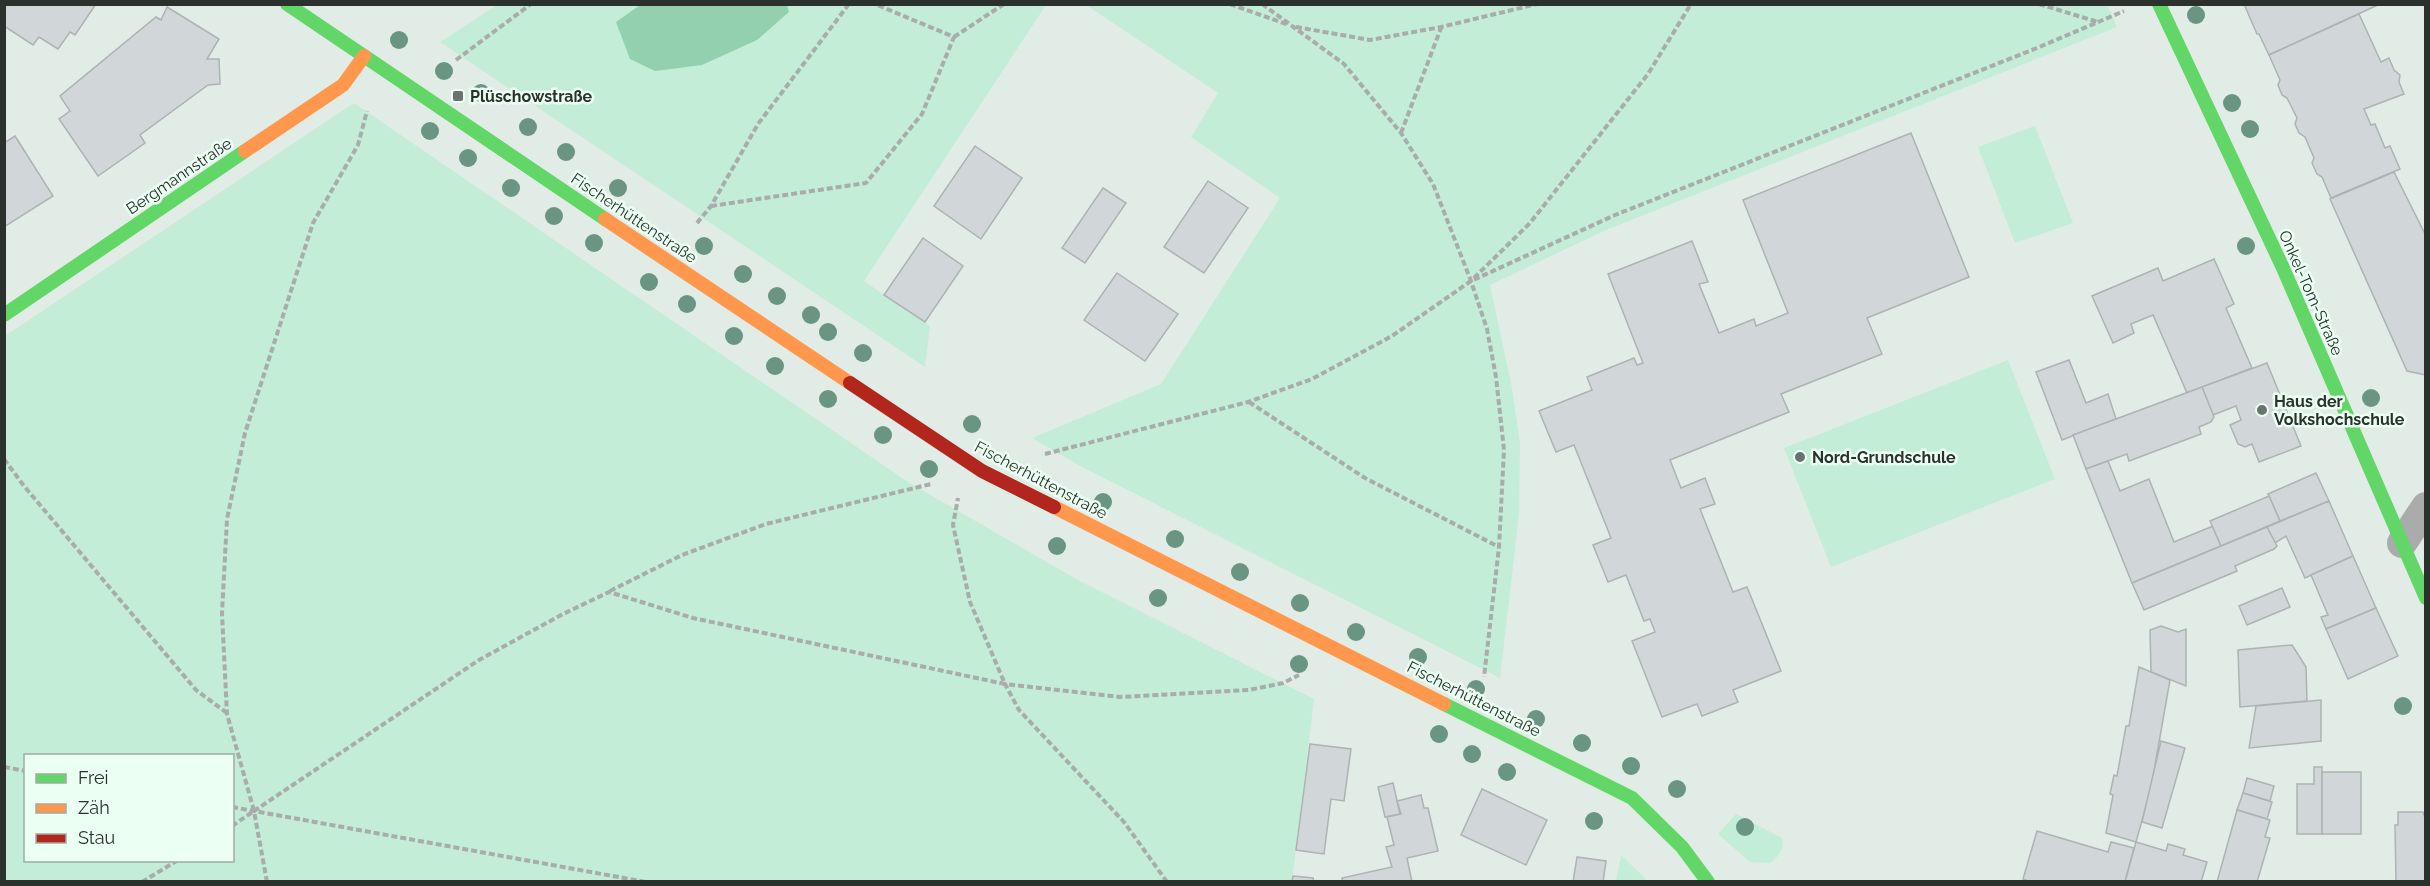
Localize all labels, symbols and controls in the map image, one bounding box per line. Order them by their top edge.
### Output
place label: Plüschowstraße [470,87,592,106]
marker: Plüschowstraße [451,89,465,103]
street label: Bergmannstraße [123,134,235,218]
street label: Fischerhüttenstraße [568,169,700,267]
street label: Onkel-Tom-Straße [2275,228,2347,358]
place label: Haus der Volkshochschule [2274,392,2405,429]
marker: Haus der Volkshochschule [2255,403,2269,417]
street label: Fischerhüttenstraße [971,437,1111,523]
place label: Nord-Grundschule [1812,448,1956,467]
marker: Nord-Grundschule [1793,450,1807,464]
street label: Fischerhüttenstraße [1404,657,1544,741]
legend [24,754,234,862]
text: Frei [78,767,108,788]
text: Zäh [78,797,110,818]
text: Stau [78,827,115,848]

